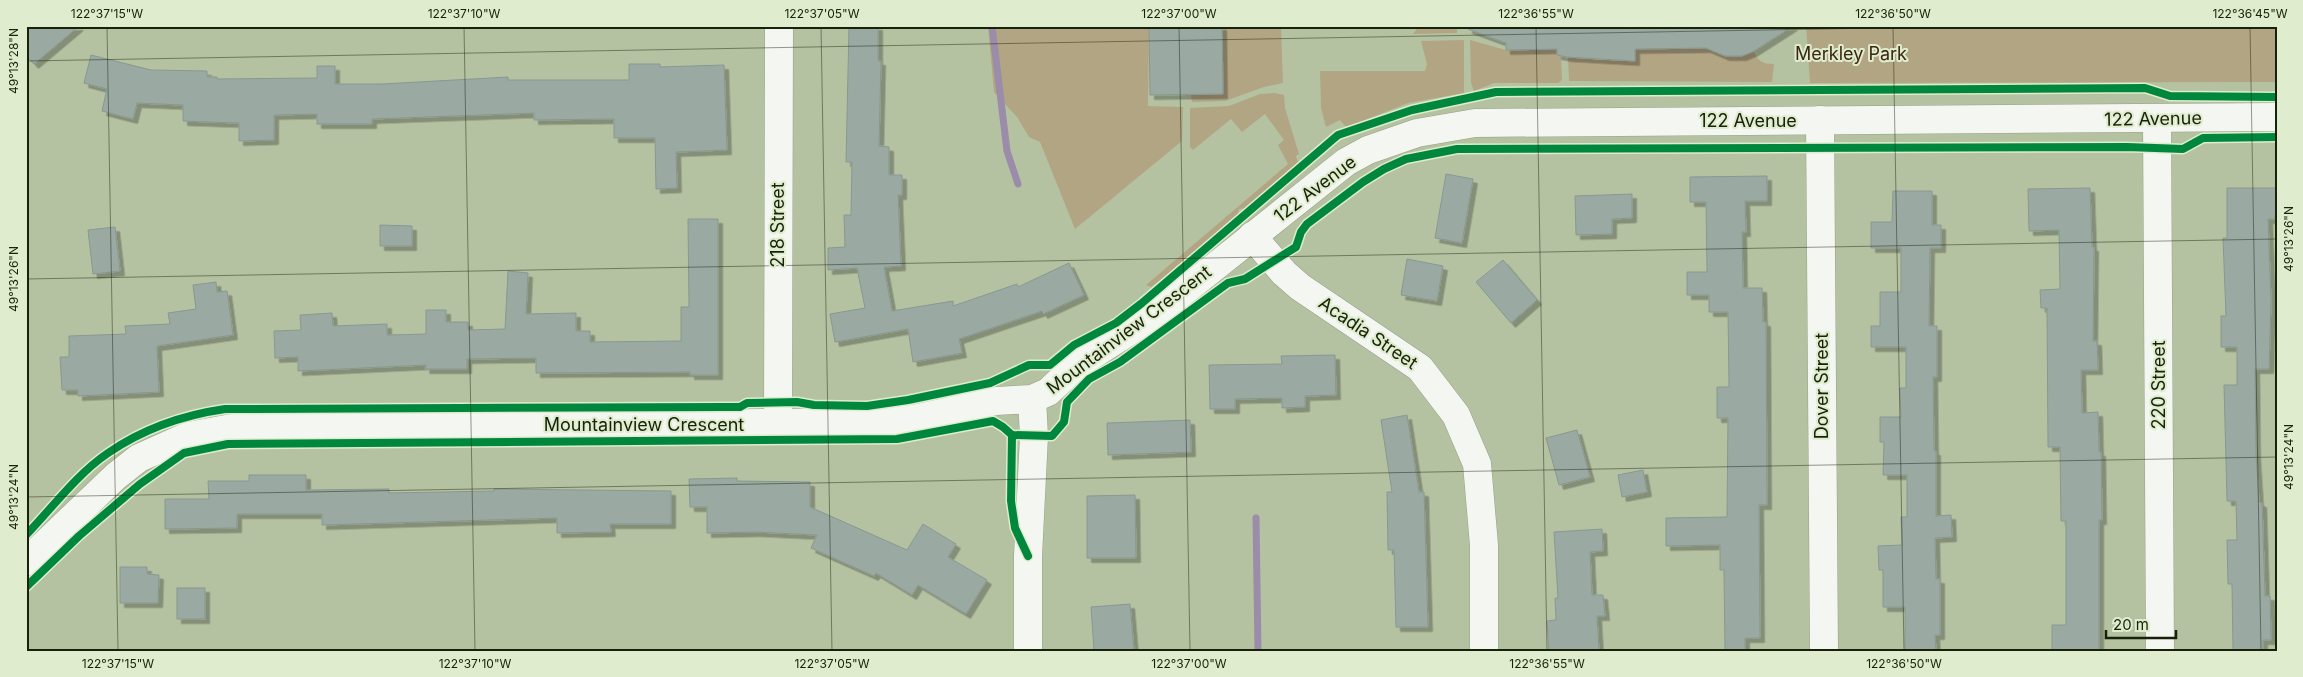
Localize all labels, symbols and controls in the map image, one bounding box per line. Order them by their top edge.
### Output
text: 122°37'15"W [71,6,143,21]
text: 122°37'10"W [428,6,500,21]
text: 122°37'05"W [784,6,860,21]
text: 122°37'00"W [1141,6,1217,21]
text: 122°36'55"W [1498,6,1574,21]
text: 122°36'50"W [1855,6,1931,21]
text: 122°36'45"W [2212,6,2288,21]
text: 49°13'28"N [6,28,21,94]
park label: Merkley Park [1795,43,1907,64]
street label: 122 Avenue [2104,107,2202,130]
street label: 122 Avenue [1699,110,1797,131]
street label: 122 Avenue [1269,151,1360,226]
street label: 218 Street [767,182,788,268]
text: 49°13'26"N [2281,206,2296,272]
text: 49°13'26"N [6,246,21,312]
street label: Mountainview Crescent [1042,261,1215,398]
street label: Acadia Street [1315,292,1422,373]
street label: Dover Street [1811,333,1832,439]
street label: 220 Street [2148,340,2169,430]
street label: Mountainview Crescent [544,414,744,435]
text: 49°13'24"N [2281,424,2296,490]
text: 49°13'24"N [6,464,21,530]
scale bar [2106,607,2176,639]
text: 20 m [2113,615,2149,634]
text: 122°37'15"W [82,656,154,671]
text: 122°37'10"W [439,656,511,671]
text: 122°37'05"W [794,656,870,671]
text: 122°37'00"W [1151,656,1227,671]
text: 122°36'55"W [1509,656,1585,671]
text: 122°36'50"W [1866,656,1942,671]

